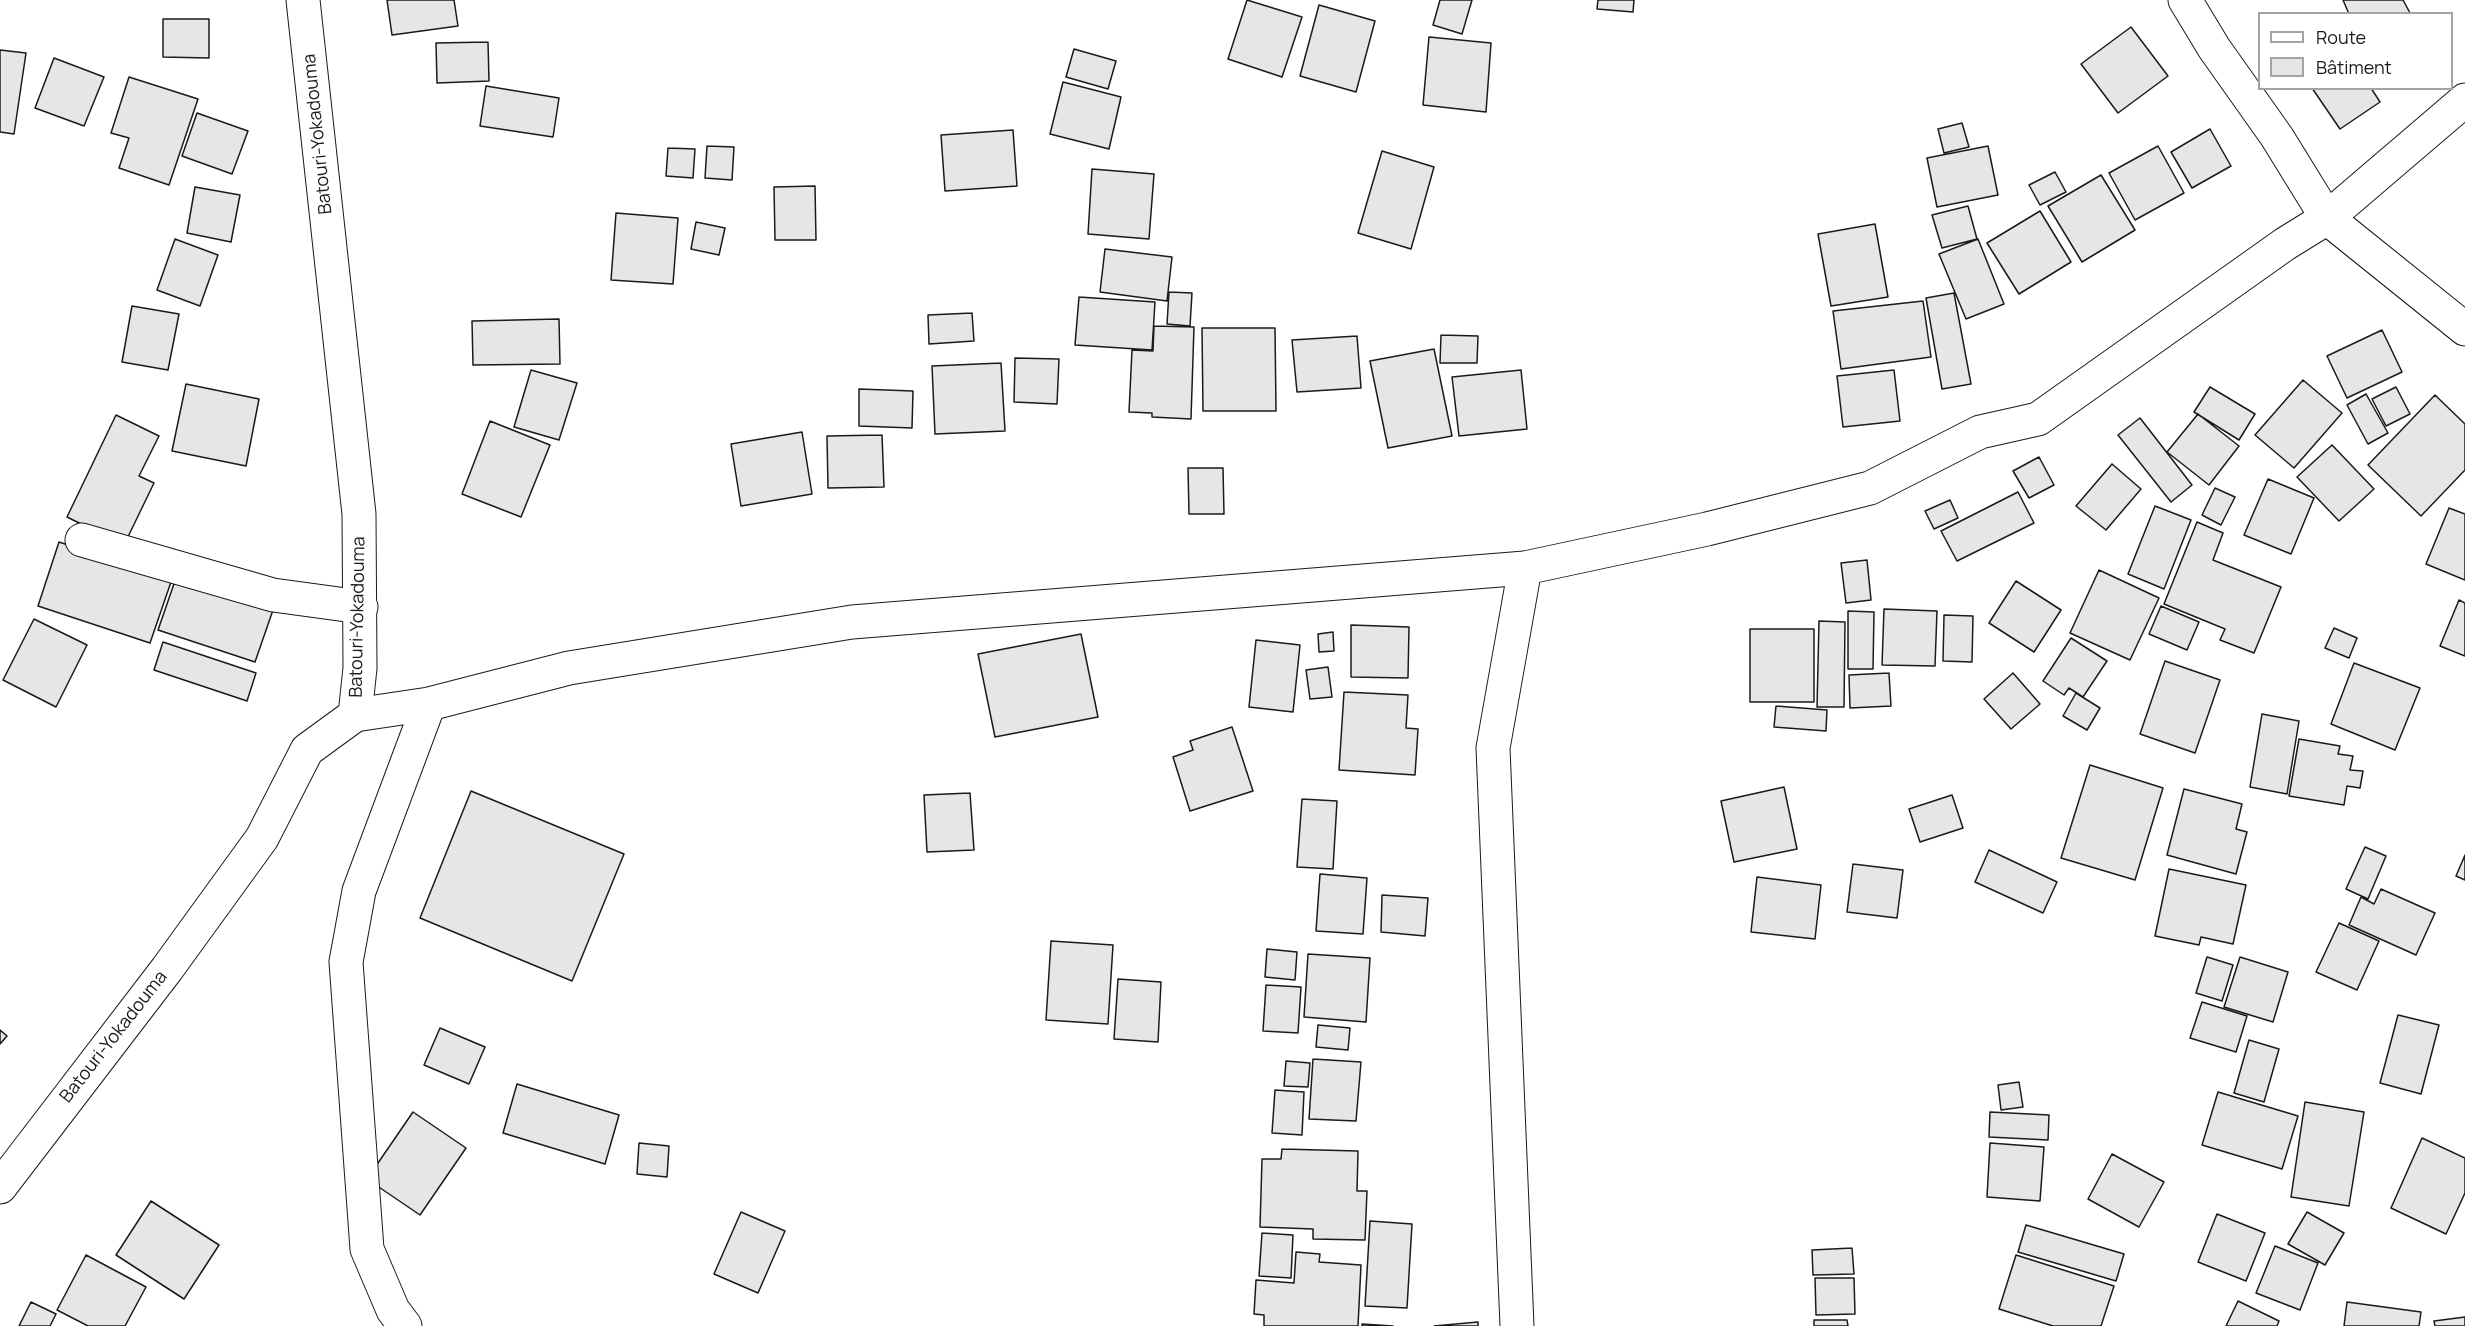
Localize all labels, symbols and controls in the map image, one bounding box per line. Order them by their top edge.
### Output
legend [2258,12,2453,90]
text: Route [2316,25,2366,49]
street label: Batouri-Yokadouma [299,53,337,215]
text: Bâtiment [2316,55,2392,79]
street label: Batouri-Yokadouma [346,536,370,698]
street label: Batouri-Yokadouma [56,967,172,1107]

